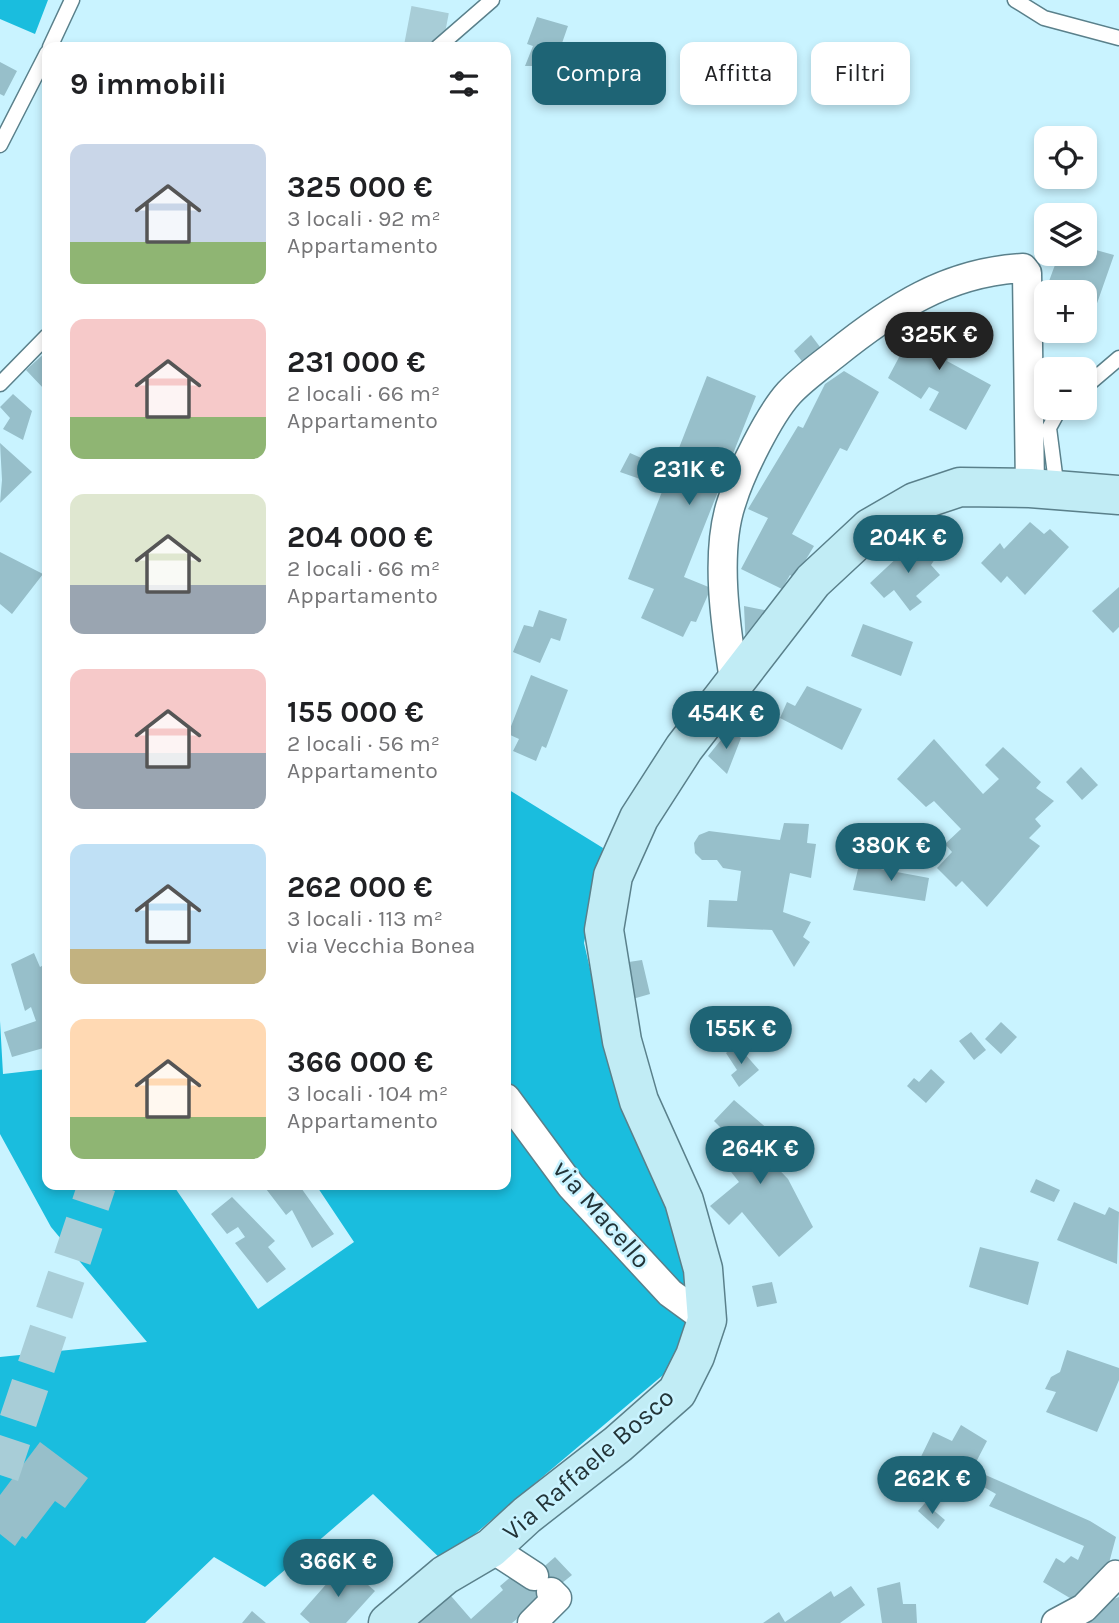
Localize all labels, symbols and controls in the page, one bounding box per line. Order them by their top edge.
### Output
chip: Compra [532,42,666,105]
chip: Affitta [680,42,797,105]
chip: Filtri [811,42,910,105]
icon: filters [445,65,483,103]
text: 9 immobili [70,66,227,102]
map controls [1034,126,1097,420]
button: locate [1034,126,1097,189]
text: 325 000 € [287,169,432,205]
icon: home [126,172,210,256]
button: layers [1034,203,1097,266]
text: 3 locali · 92 m² [287,205,441,232]
text: Appartamento [287,232,438,259]
button: + [1034,280,1097,343]
pin: 325K € [882,312,996,372]
text: 325K € [900,321,978,348]
text: 231 000 € [287,344,426,380]
icon: home [126,347,210,431]
button: − [1034,357,1097,420]
text: 2 locali · 66 m² [287,380,440,407]
text: Appartamento [287,407,438,434]
pin: 231K € [632,448,746,507]
text: 231K € [653,456,725,483]
pin: 204K € [851,516,965,575]
text: 204 000 € [287,519,433,555]
icon: home [126,522,210,606]
text: 204K € [869,524,947,551]
text: 2 locali · 66 m² [287,555,440,582]
text: Appartamento [287,582,438,609]
pin: 454K € [669,692,783,751]
text: 155 000 € [287,694,424,730]
icon: home [126,697,210,781]
text: 454K € [688,700,764,727]
text: 2 locali · 56 m² [287,730,440,757]
text: Appartamento [287,757,438,784]
pin: 380K € [834,824,948,883]
text: 380K € [851,832,931,859]
text: 262 000 € [287,869,433,905]
icon: home [126,872,210,956]
text: 3 locali · 113 m² [287,905,443,932]
text: via Vecchia Bonea [287,932,475,959]
pin: 155K € [684,1006,798,1066]
text: 155K € [706,1015,776,1042]
text: 366 000 € [287,1044,433,1080]
icon: home [126,1047,210,1131]
text: 3 locali · 104 m² [287,1080,448,1107]
text: Appartamento [287,1107,438,1134]
pin: 264K € [703,1126,817,1186]
text: 264K € [722,1135,799,1162]
street label: via Macello [546,1154,657,1275]
street label: Via Raffaele Bosco [496,1381,680,1547]
pin: 262K € [875,1456,989,1516]
text: 262K € [893,1465,971,1492]
pin: 366K € [281,1540,395,1599]
text: 366K € [299,1548,377,1575]

